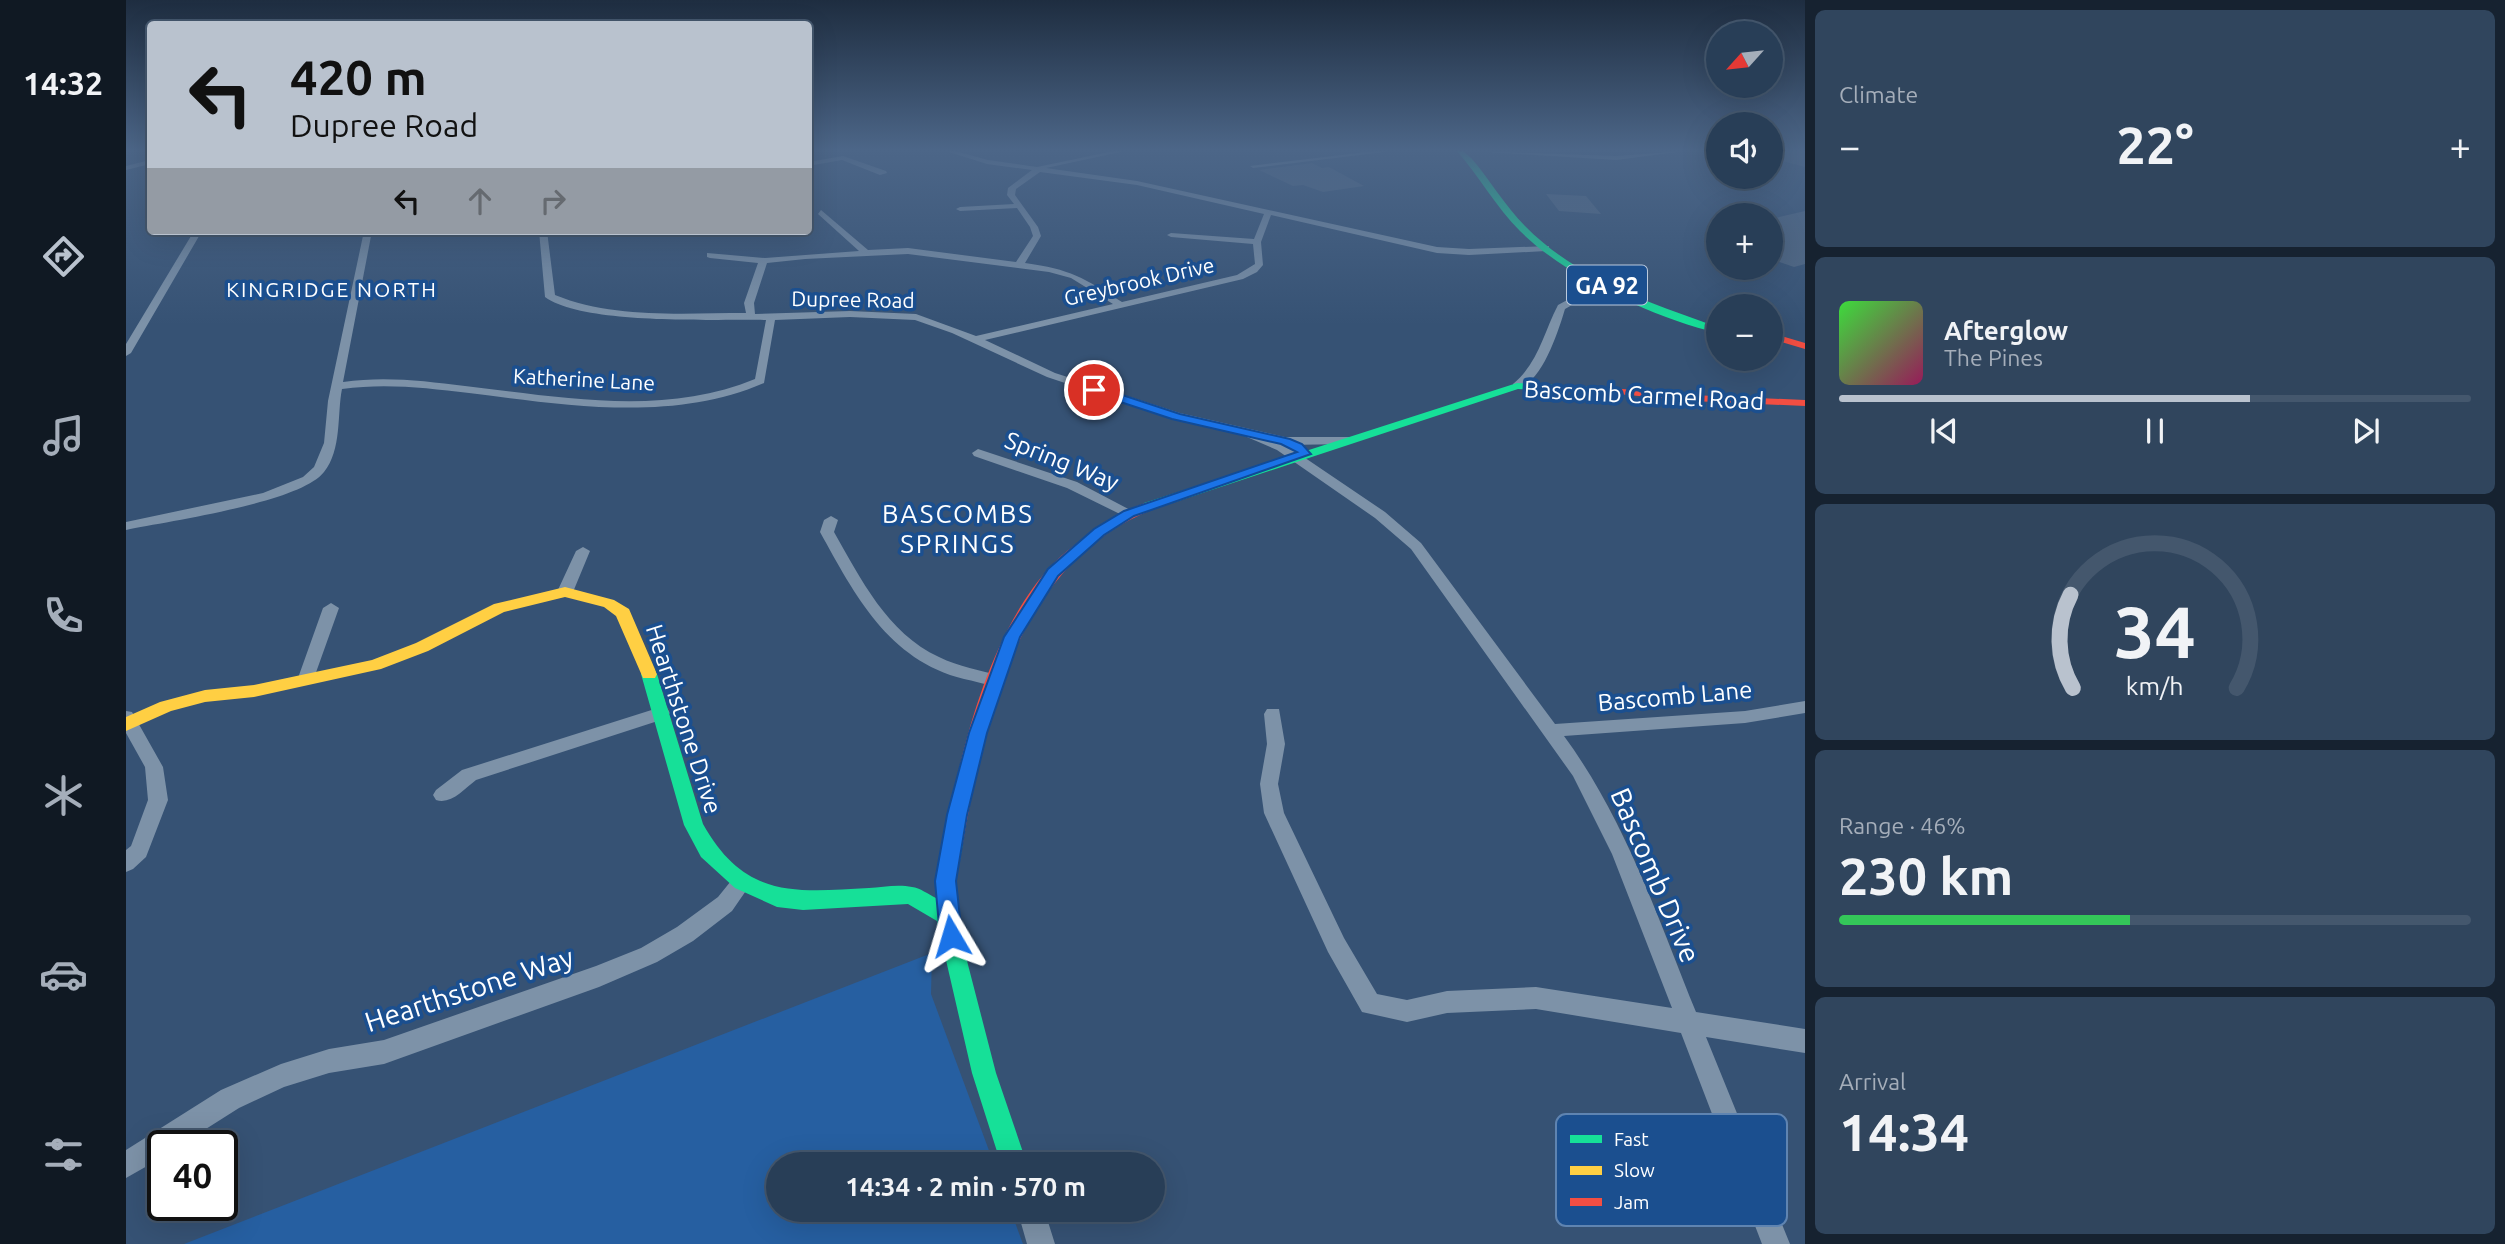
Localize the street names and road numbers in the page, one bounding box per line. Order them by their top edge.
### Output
street label: Greybrook Drive [1062,252,1216,310]
road number: GA 92 [1567,266,1647,304]
street label: Dupree Road [791,286,915,312]
street label: Katherine Lane [512,363,656,395]
street label: Bascomb Carmel Road [1523,375,1765,415]
street label: Spring Way [1001,426,1123,496]
street label: Hearthstone Drive [641,621,727,817]
street label: Bascomb Lane [1597,676,1753,716]
street label: Bascomb Drive [1605,783,1707,967]
street label: Hearthstone Way [361,941,577,1037]

